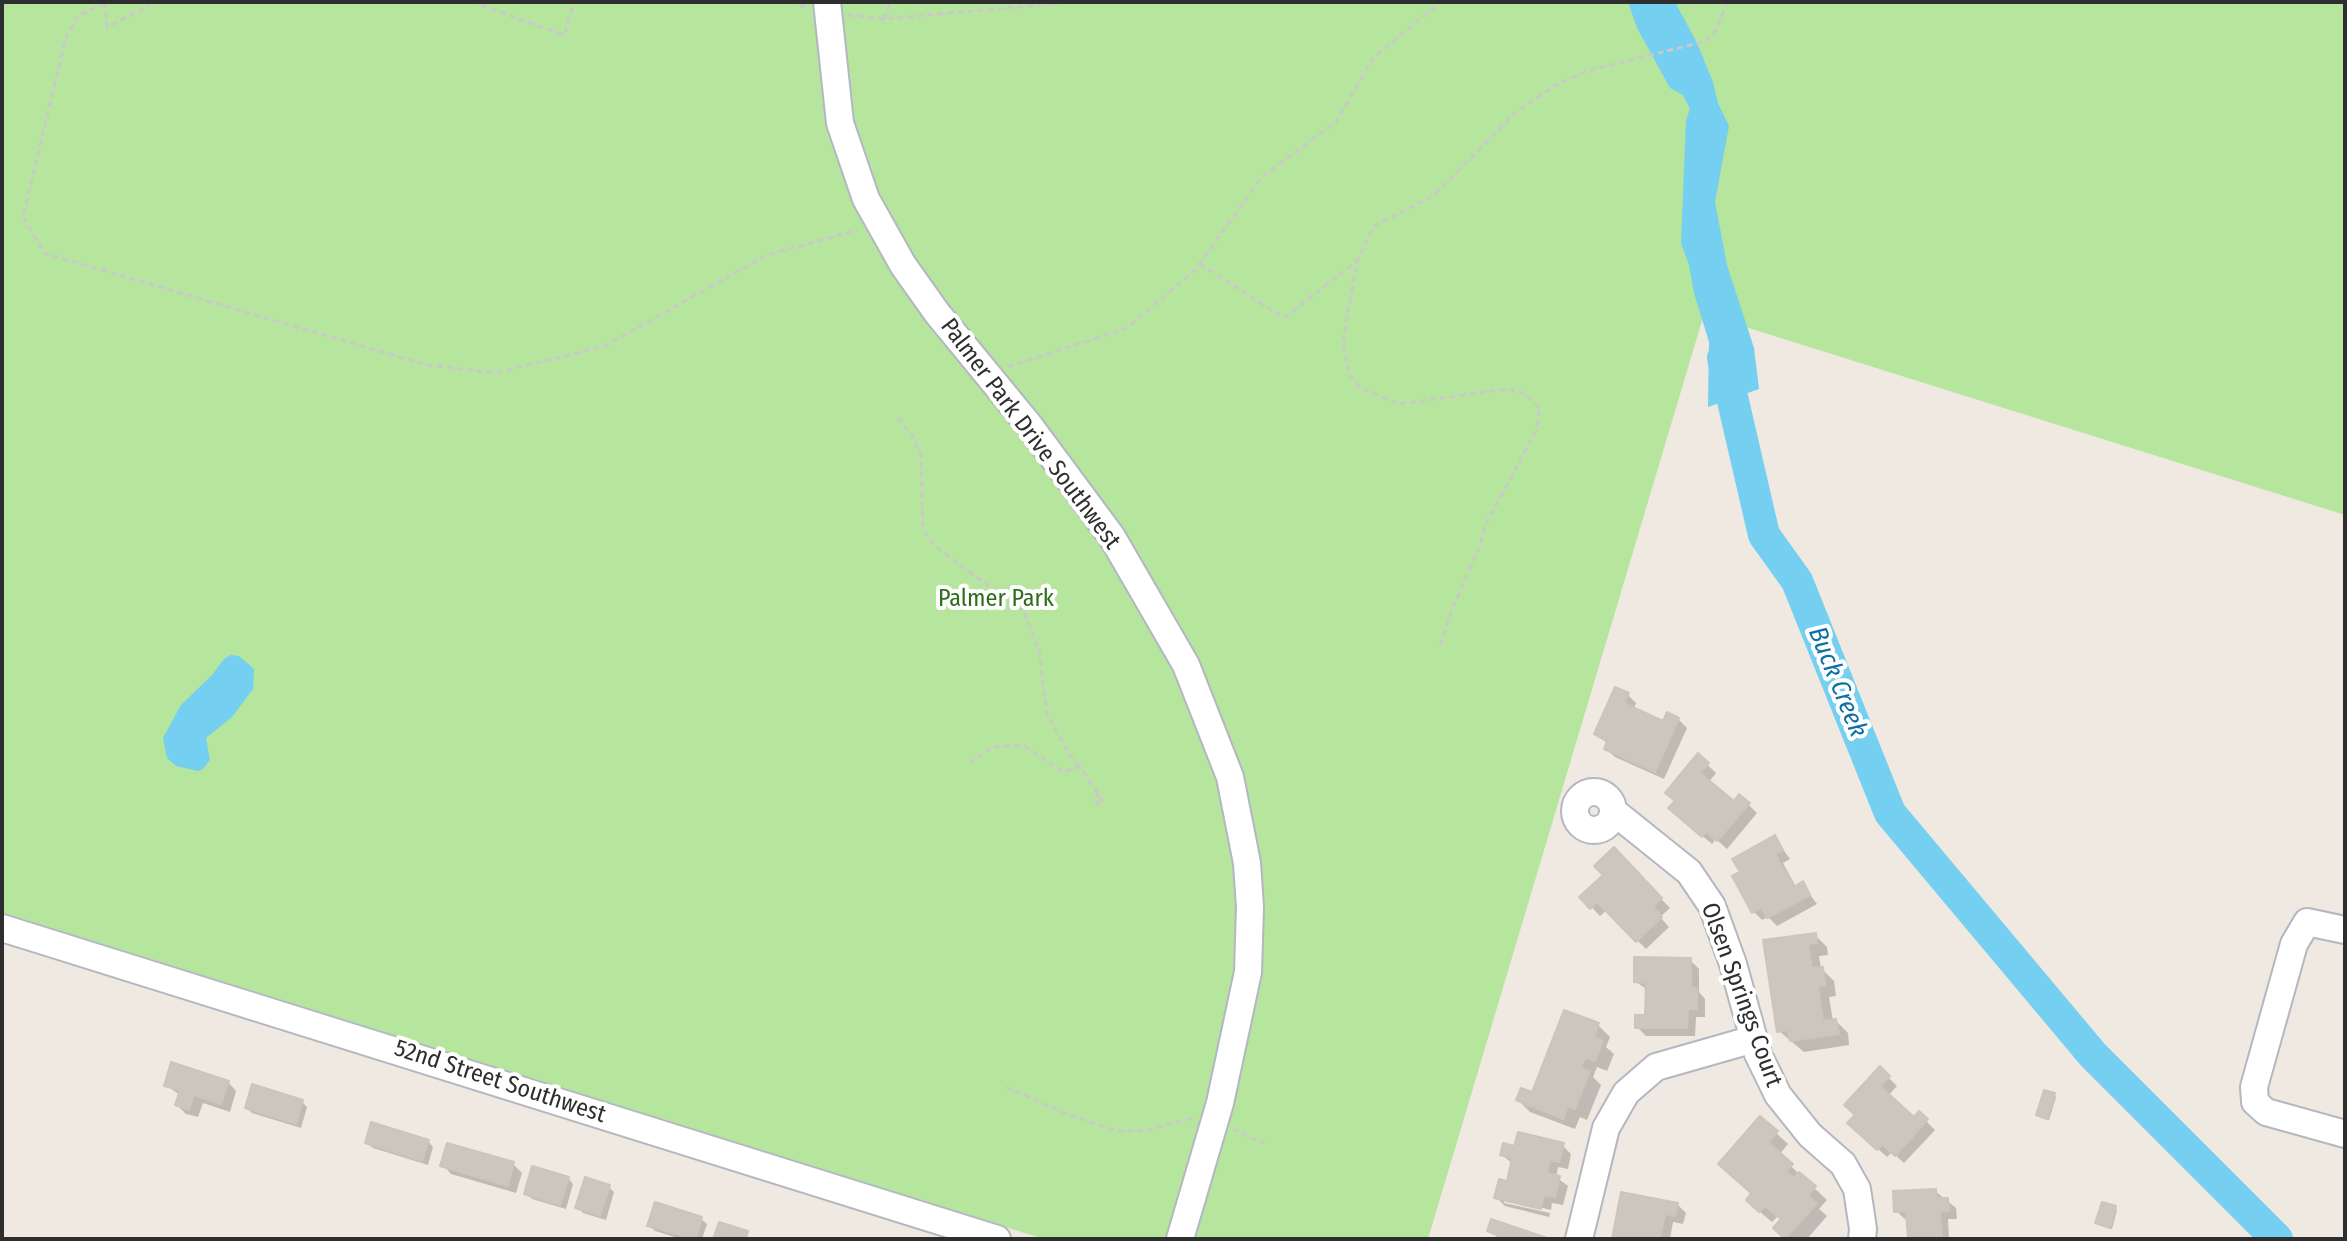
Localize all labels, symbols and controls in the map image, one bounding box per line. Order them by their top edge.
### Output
street label: Palmer Park Drive Southwest [934,313,1126,555]
park label: Palmer Park [938,585,1054,613]
water label: Buck Creek [1801,622,1873,742]
street label: Olsen Springs Court [1694,899,1788,1091]
street label: 52nd Street Southwest [391,1034,609,1130]

